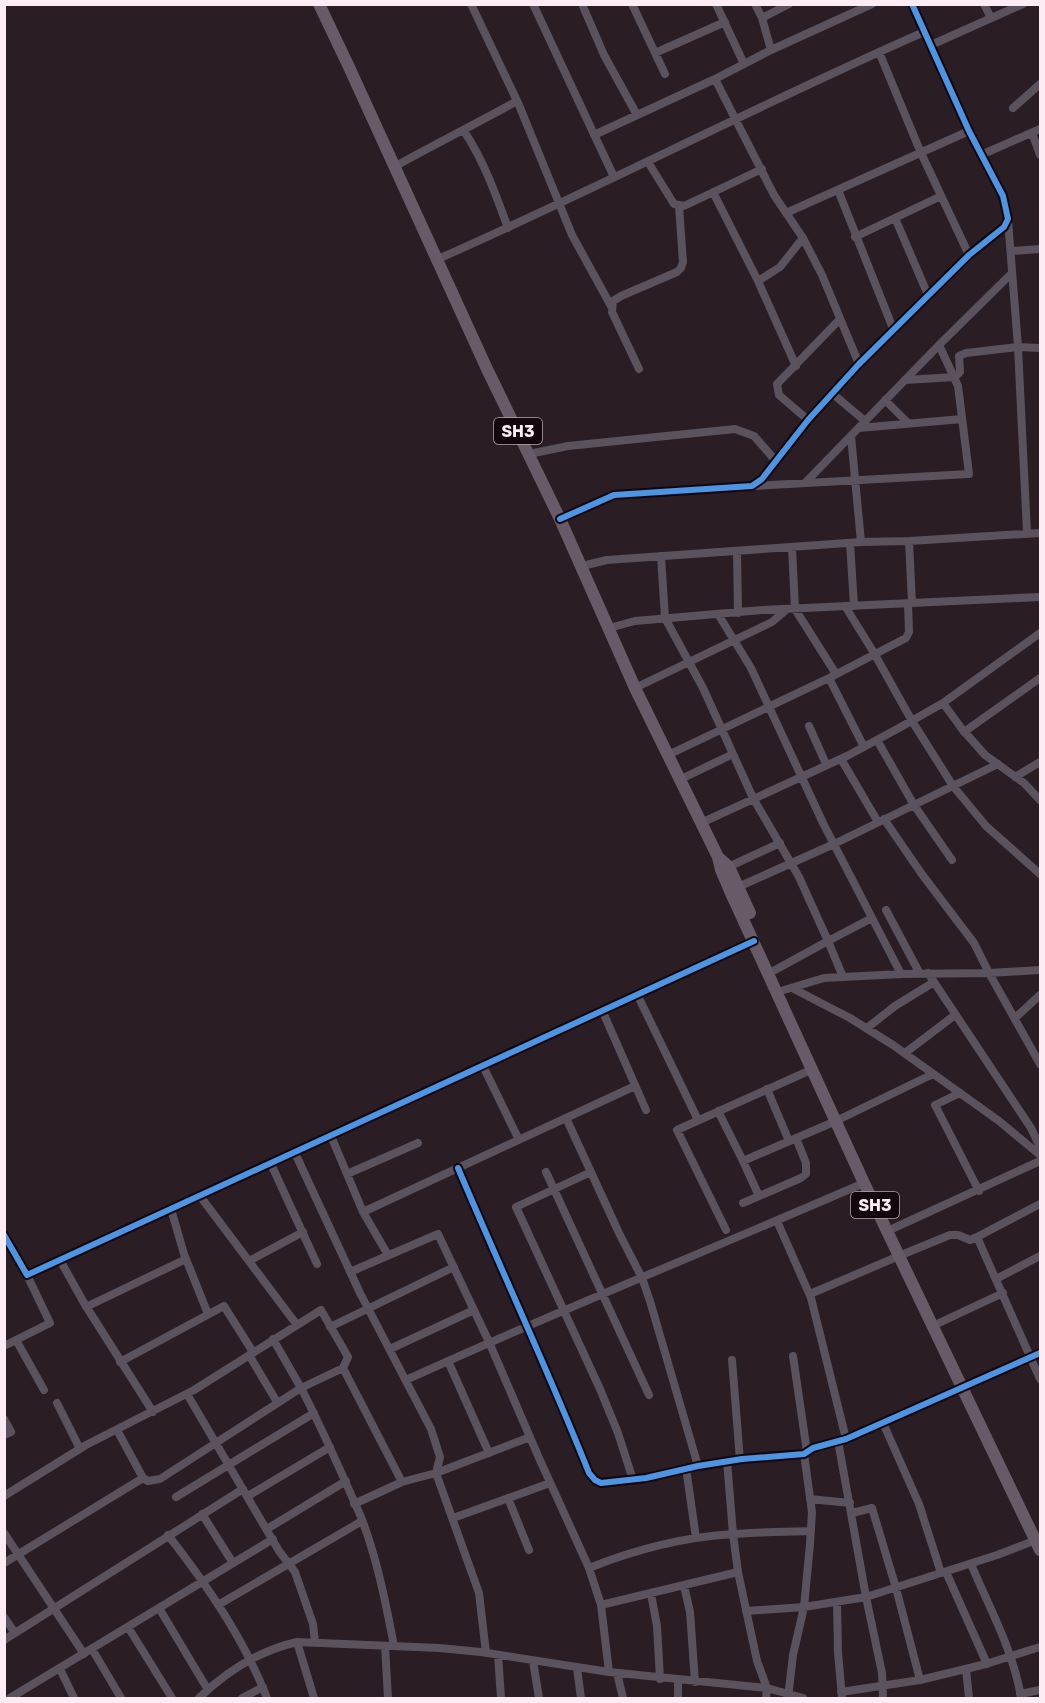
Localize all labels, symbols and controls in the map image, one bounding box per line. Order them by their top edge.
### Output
road number: SH3 [494,418,542,444]
road number: SH3 [851,1192,899,1218]

